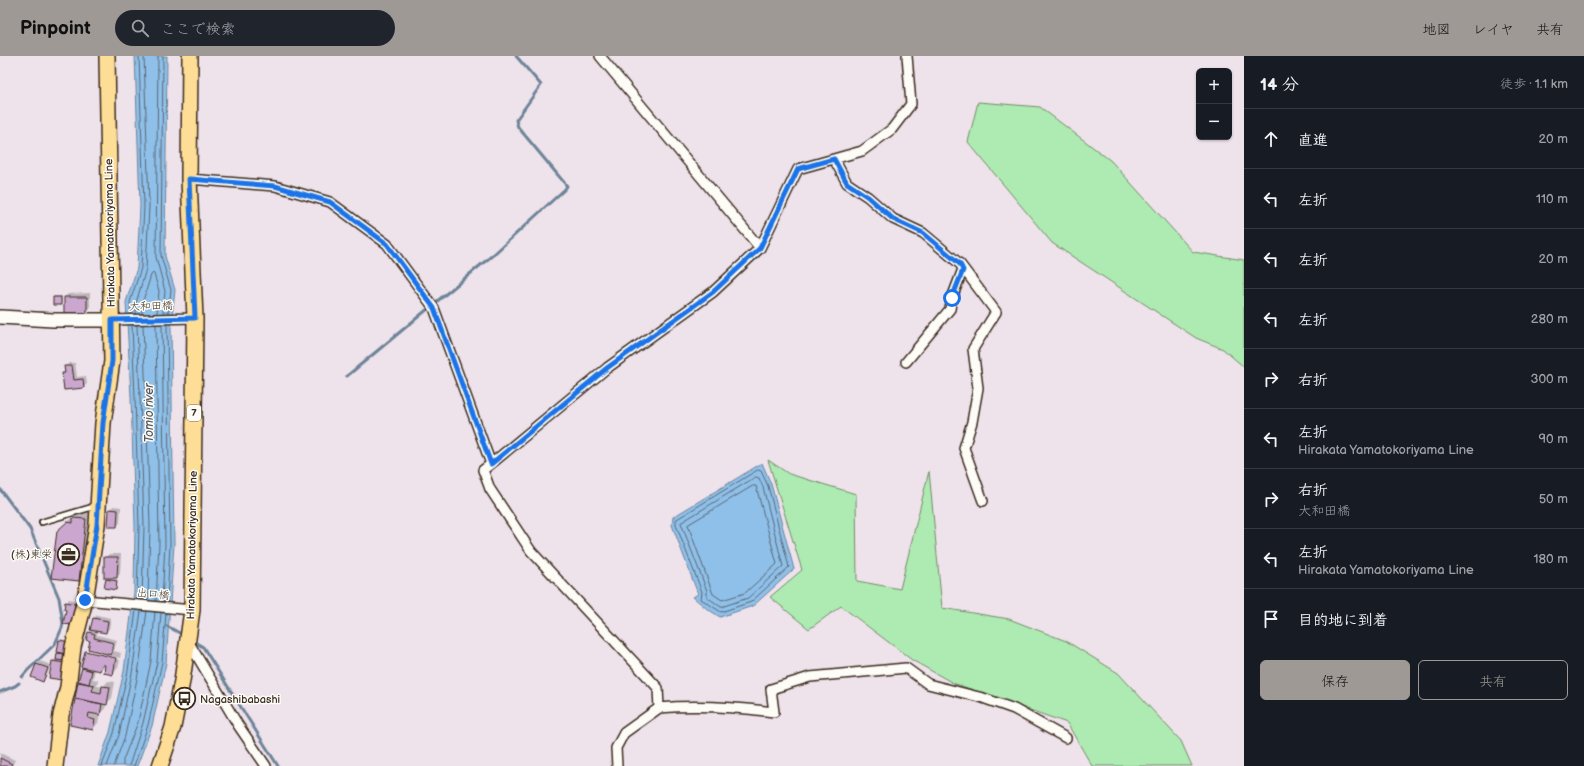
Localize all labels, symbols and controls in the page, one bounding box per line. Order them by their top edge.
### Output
search box [115,10,395,46]
text: Pinpoint [20,17,91,40]
icon: search [129,17,151,39]
text: ここで検索 [161,20,236,39]
text: 地図 [1423,21,1451,38]
text: レイヤ [1473,21,1514,38]
text: 共有 [1536,21,1564,38]
map controls [1196,68,1232,140]
button: + [1196,68,1232,104]
text: 14 分 [1260,75,1299,95]
text: 徒歩 · 1.1 km [1500,76,1568,92]
button: − [1196,104,1232,140]
icon: ahead [1260,128,1282,150]
text: 直進 [1298,131,1328,150]
text: 20 m [1538,131,1568,147]
street label: Hirakata Yamatokoriyama Line [102,158,118,307]
icon: left [1260,188,1282,210]
text: 左折 [1298,191,1328,210]
text: 110 m [1536,191,1568,207]
icon: left [1260,248,1282,270]
text: 左折 [1298,251,1328,270]
text: 20 m [1538,251,1568,267]
route start [943,289,961,307]
street label: 大和田橋 [129,299,173,313]
icon: left [1260,308,1282,330]
text: 左折 [1298,311,1328,330]
text: 280 m [1531,311,1568,327]
icon: right [1260,368,1282,390]
text: 右折 [1298,371,1328,390]
text: 300 m [1530,371,1568,387]
water label: Tomio river [142,382,157,443]
road number: 7 [187,405,201,421]
text: 左折 [1298,423,1328,442]
icon: left [1260,428,1282,450]
text: 90 m [1539,431,1568,447]
text: Hirakata Yamatokoriyama Line [1298,442,1474,458]
street label: Hirakata Yamatokoriyama Line [184,470,200,619]
text: 右折 [1298,481,1328,500]
icon: right [1260,488,1282,510]
text: 50 m [1539,491,1568,507]
text: 大和田橋 [1298,503,1350,519]
office icon: (株)東栄 [55,541,81,567]
text: 左折 [1298,543,1328,562]
place label: (株)東栄 [11,548,52,561]
icon: left [1260,548,1282,570]
text: 180 m [1533,551,1568,567]
text: Hirakata Yamatokoriyama Line [1298,562,1474,578]
street label: 出口橋 [136,586,170,602]
route end [76,591,94,609]
icon: arrive [1260,608,1282,630]
text: 目的地に到着 [1298,611,1388,630]
button: 保存 [1260,660,1410,700]
button: 共有 [1418,660,1568,700]
bus stop icon: Nagashibabashi [172,686,198,712]
place label: Nagashibabashi [200,693,280,706]

